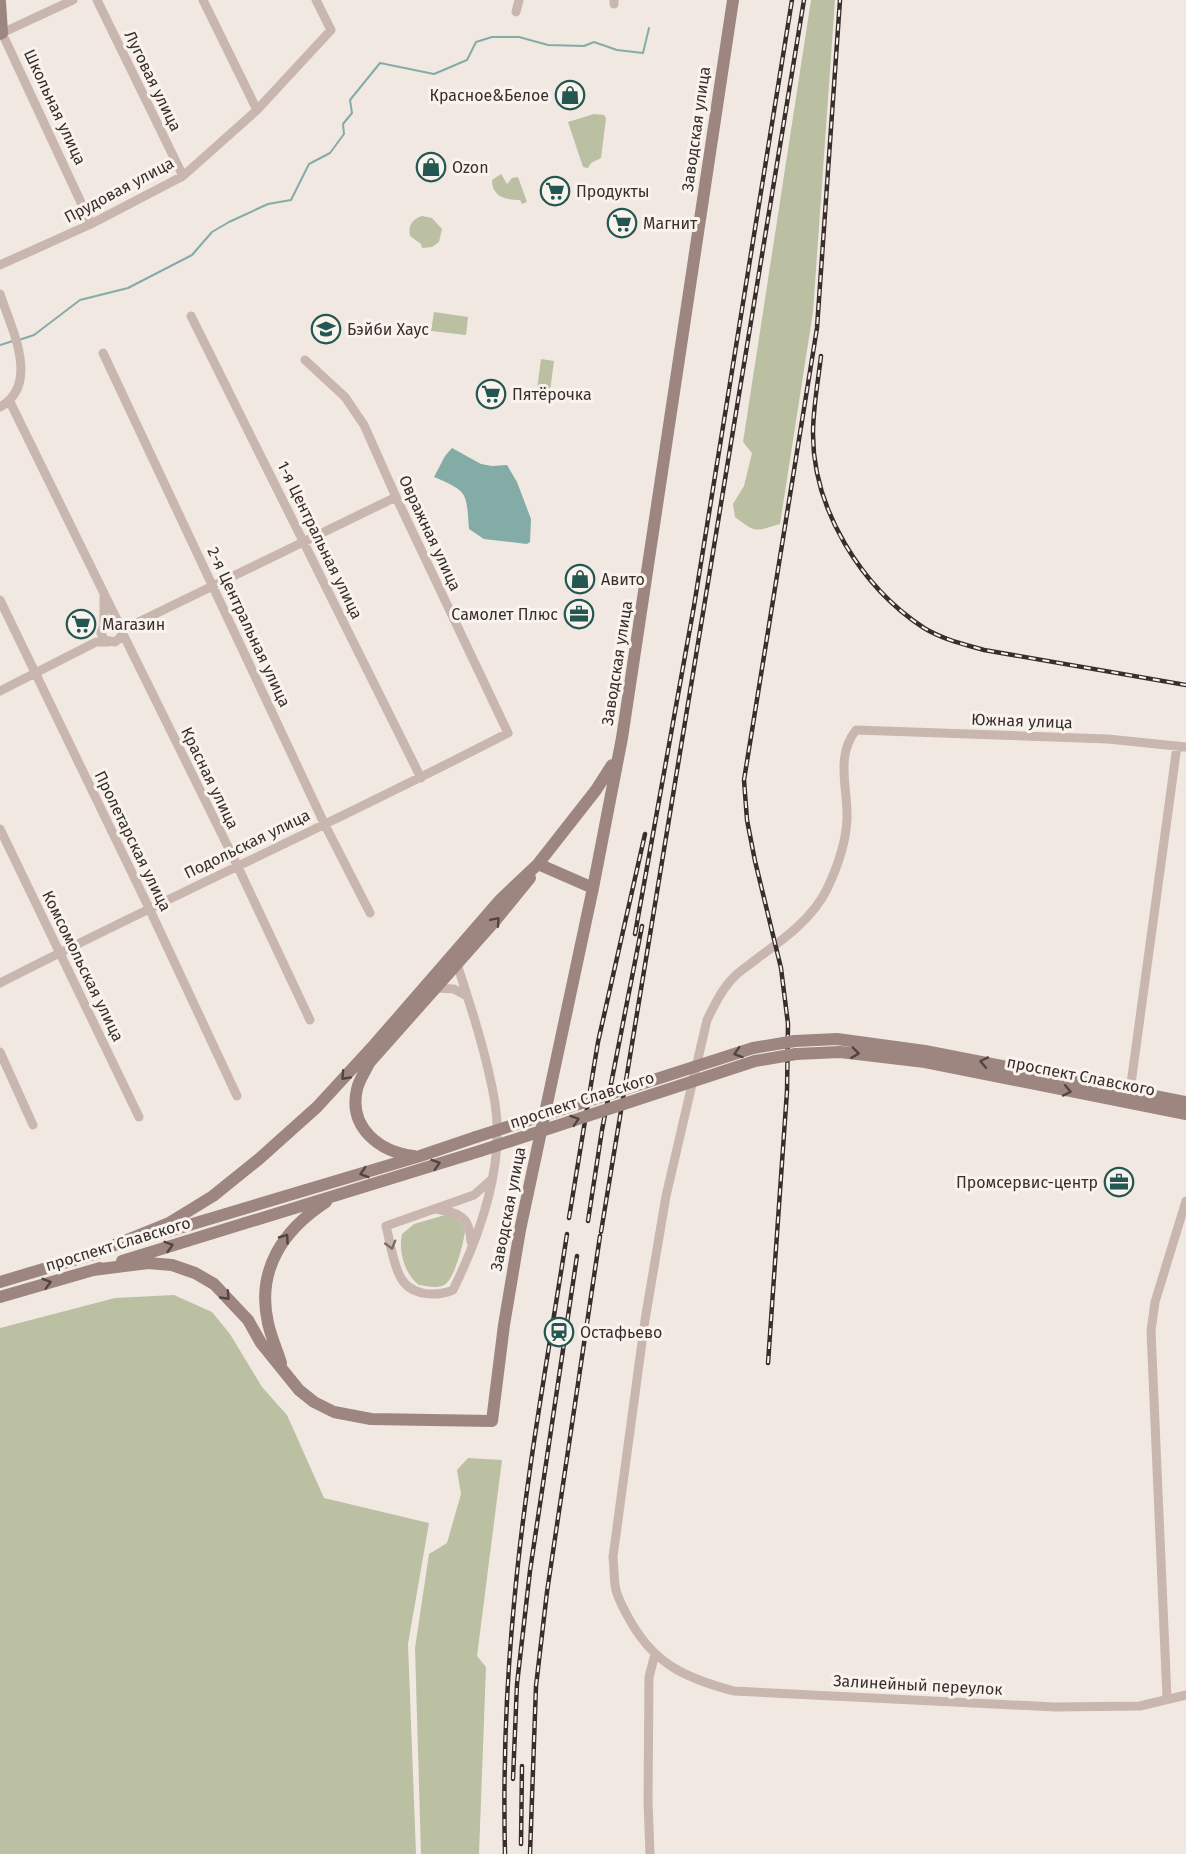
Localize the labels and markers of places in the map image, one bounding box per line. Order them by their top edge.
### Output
shop icon: Красное&Белое [554,79,586,111]
place label: Красное&Белое [430,86,549,105]
shop icon: Ozon [415,151,447,183]
place label: Ozon [452,158,489,177]
supermarket icon: Продукты [539,175,571,207]
place label: Продукты [576,182,650,201]
supermarket icon: Магнит [606,207,638,239]
place label: Магнит [643,214,698,233]
school or university icon: Бэйби Хаус [310,313,342,345]
place label: Бэйби Хаус [347,320,429,339]
supermarket icon: Пятёрочка [475,378,507,410]
place label: Пятёрочка [512,385,592,404]
shop icon: Авито [564,563,596,595]
place label: Авито [601,570,645,589]
office icon: Самолет Плюс [563,598,595,630]
place label: Самолет Плюс [451,605,558,624]
supermarket icon: Магазин [65,608,97,640]
place label: Магазин [102,615,165,634]
office icon: Промсервис-центр [1103,1166,1135,1198]
place label: Промсервис-центр [956,1173,1098,1192]
station icon: Остафьево [543,1316,575,1348]
place label: Остафьево [580,1323,662,1342]

